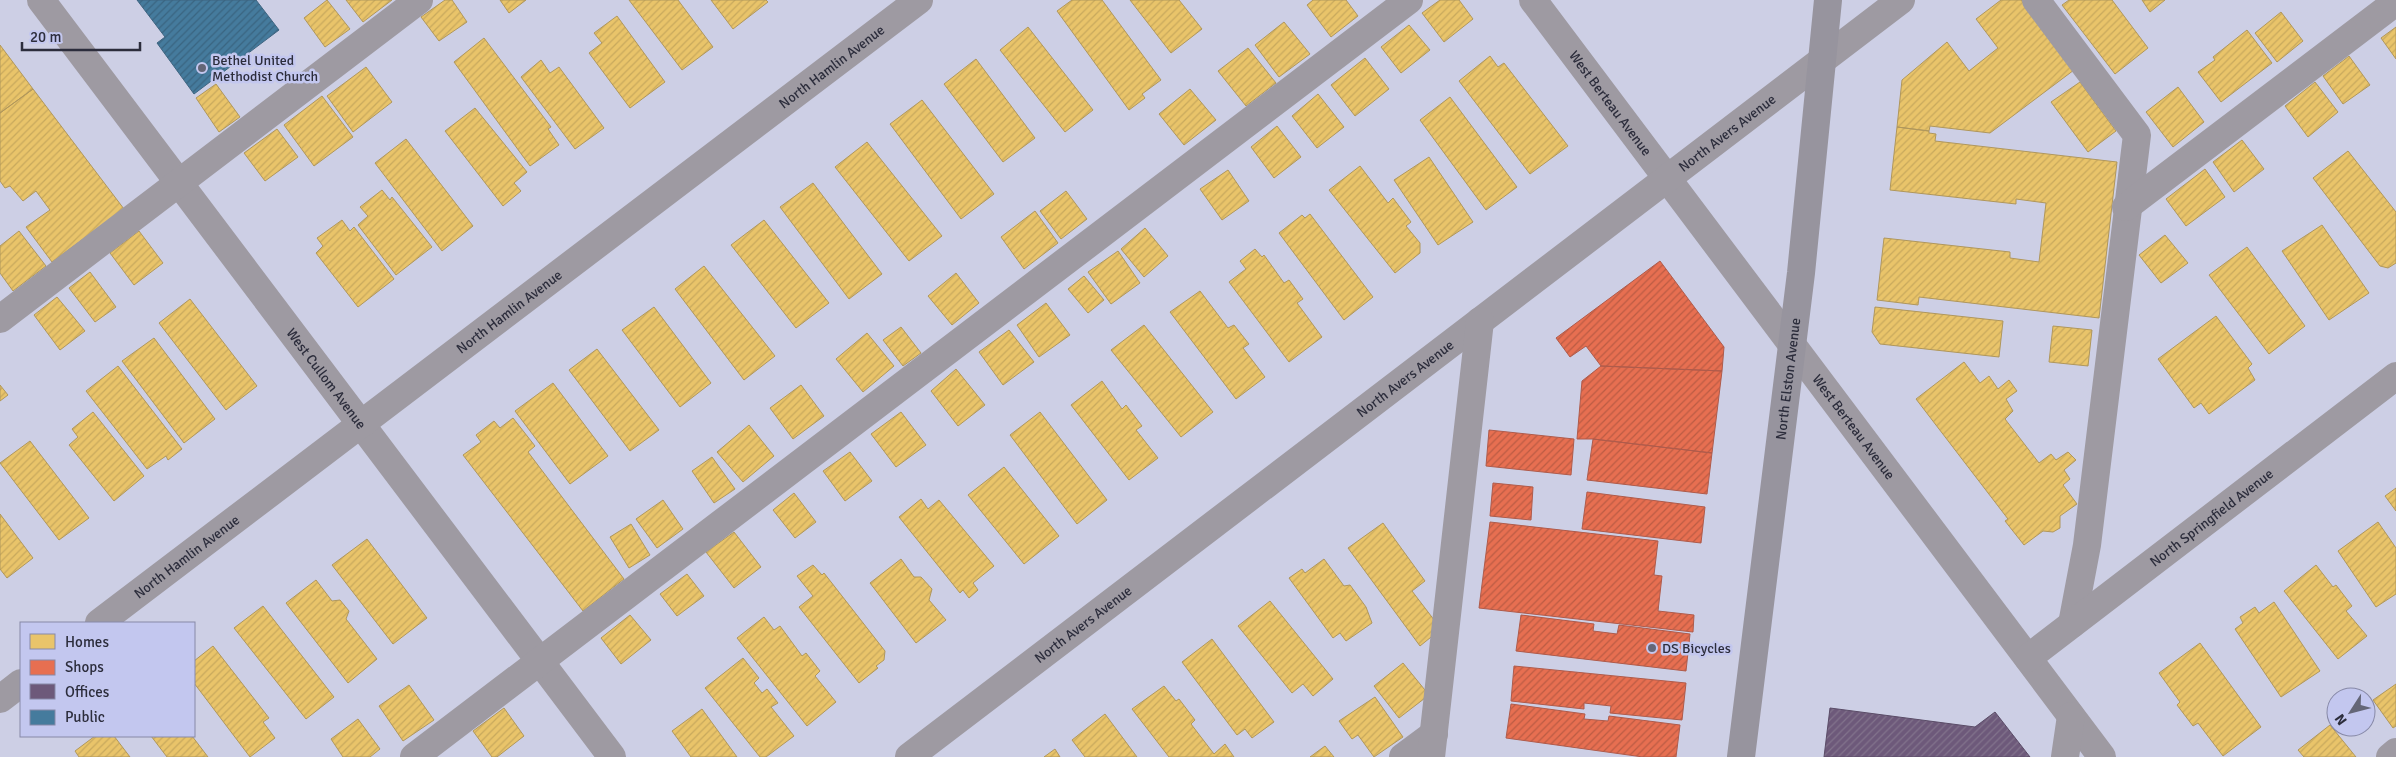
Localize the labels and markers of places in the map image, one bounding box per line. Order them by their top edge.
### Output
place label: Bethel United Methodist Church [212,52,318,85]
marker: Bethel United Methodist Church [196,62,208,74]
place label: DS Bicycles [1662,640,1731,657]
marker: DS Bicycles [1646,642,1658,654]

